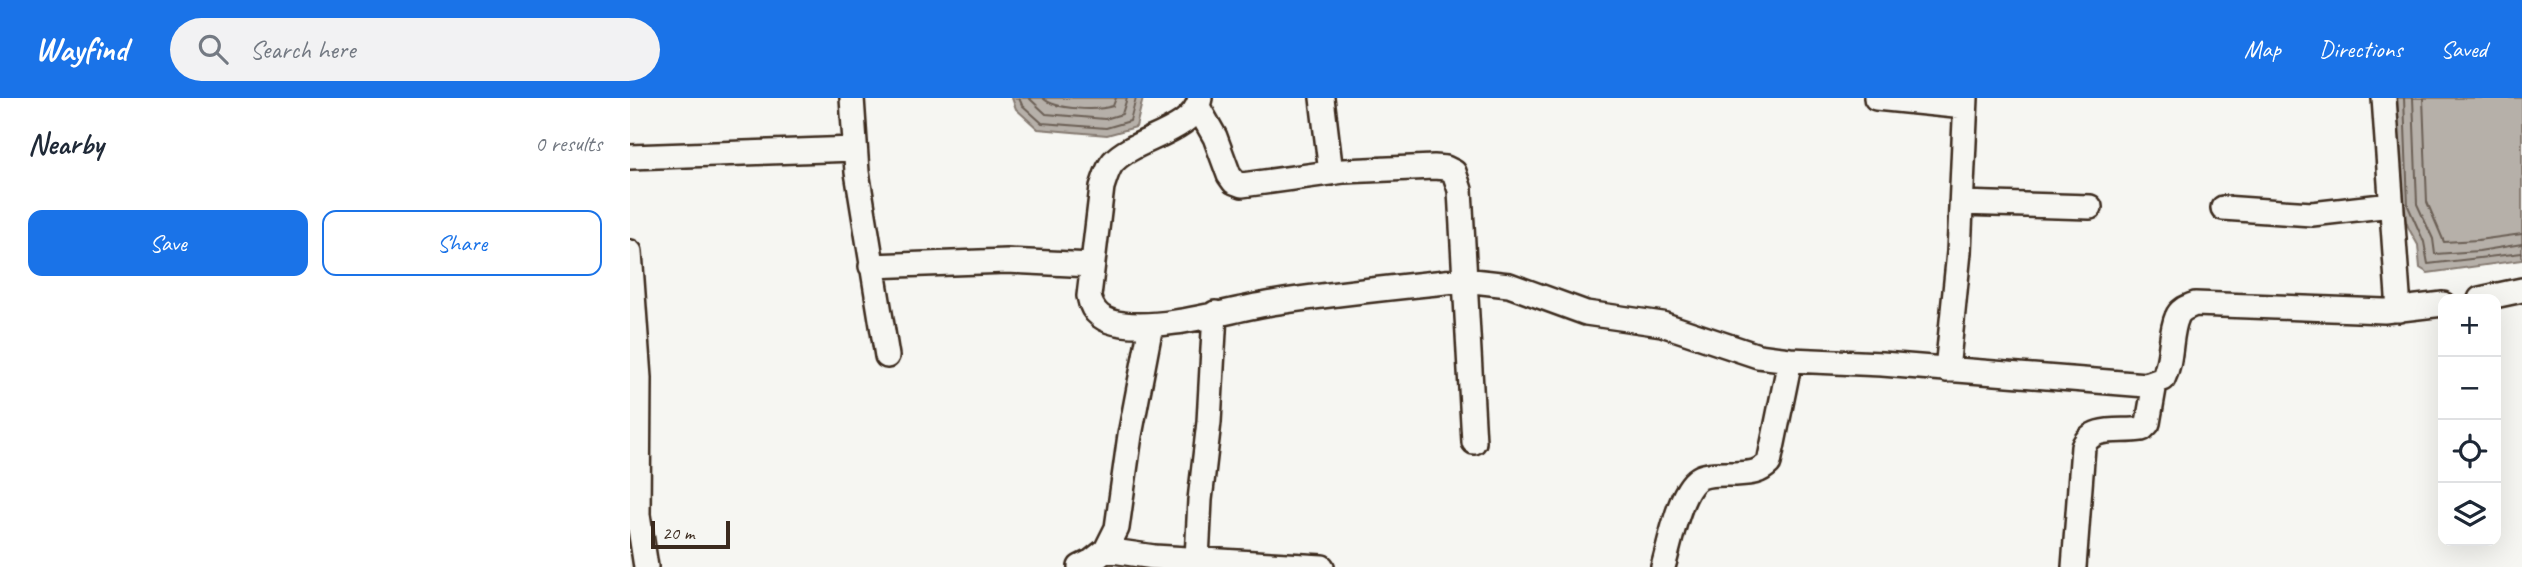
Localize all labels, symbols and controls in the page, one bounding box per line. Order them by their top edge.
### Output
search box [170,18,660,81]
text: Wayfind [35,28,128,70]
icon: search [194,30,232,68]
text: Search here [250,33,356,66]
text: Map [2244,34,2281,64]
text: Directions [2319,34,2402,64]
text: Saved [2440,34,2487,64]
text: Nearby [28,125,104,163]
text: 0 results [535,129,602,158]
button: Save [28,210,308,276]
button: Share [322,210,602,276]
map controls [2438,294,2501,546]
button: + [2438,294,2501,357]
button: − [2438,357,2501,420]
button: locate [2438,420,2501,483]
button: layers [2438,483,2501,546]
scale bar [651,518,730,550]
text: 20 m [662,521,694,545]

